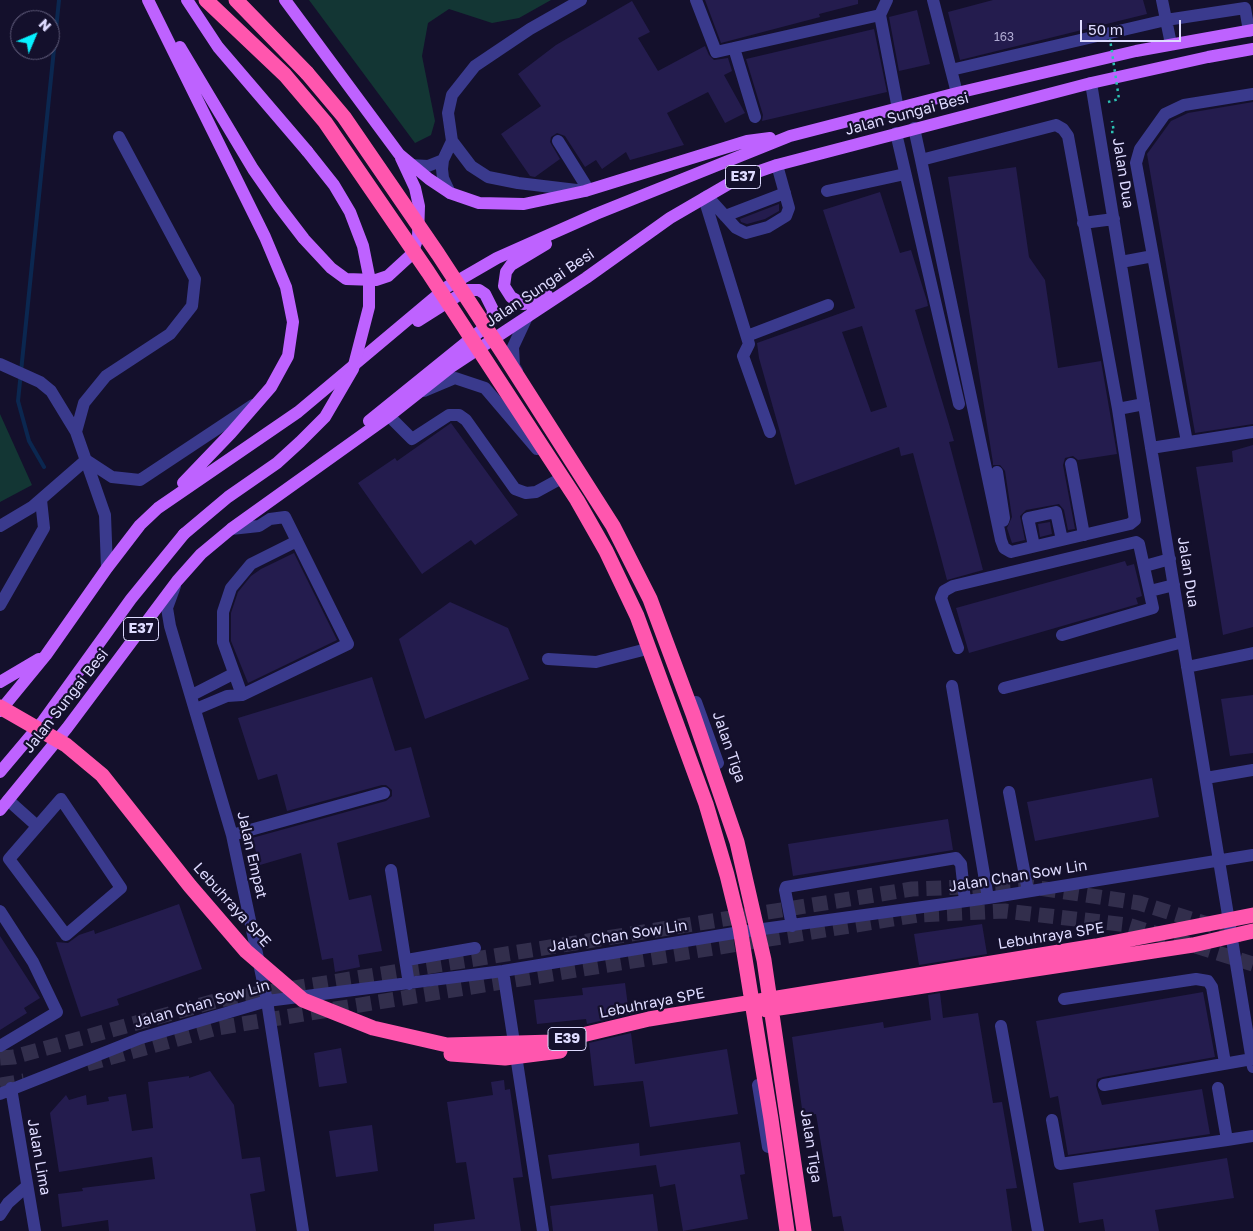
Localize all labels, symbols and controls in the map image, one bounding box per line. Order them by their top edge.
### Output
north arrow [10,10,60,60]
scale bar [1083,10,1184,42]
text: N [35,15,55,35]
text: 50 m [1088,20,1123,38]
house number: 163 [994,30,1014,44]
street label: Jalan Sungai Besi [843,89,971,139]
street label: Jalan Dua [1109,136,1137,210]
road number: E37 [726,166,760,188]
street label: Jalan Sungai Besi [482,245,598,331]
street label: Jalan Dua [1174,535,1202,609]
road number: E37 [124,618,158,640]
street label: Jalan Sungai Besi [20,645,112,757]
street label: Jalan Tiga [708,709,750,785]
street label: Jalan Empat [233,810,271,900]
street label: Jalan Chan Sow Lin [947,856,1089,896]
street label: Lebuhraya SPE [189,859,275,951]
street label: Jalan Chan Sow Lin [547,916,689,956]
street label: Lebuhraya SPE [997,919,1105,953]
street label: Jalan Chan Sow Lin [132,976,272,1032]
street label: Lebuhraya SPE [598,984,706,1022]
road number: E39 [548,1028,586,1050]
street label: Jalan Tiga [796,1108,826,1184]
street label: Jalan Lima [23,1117,55,1197]

